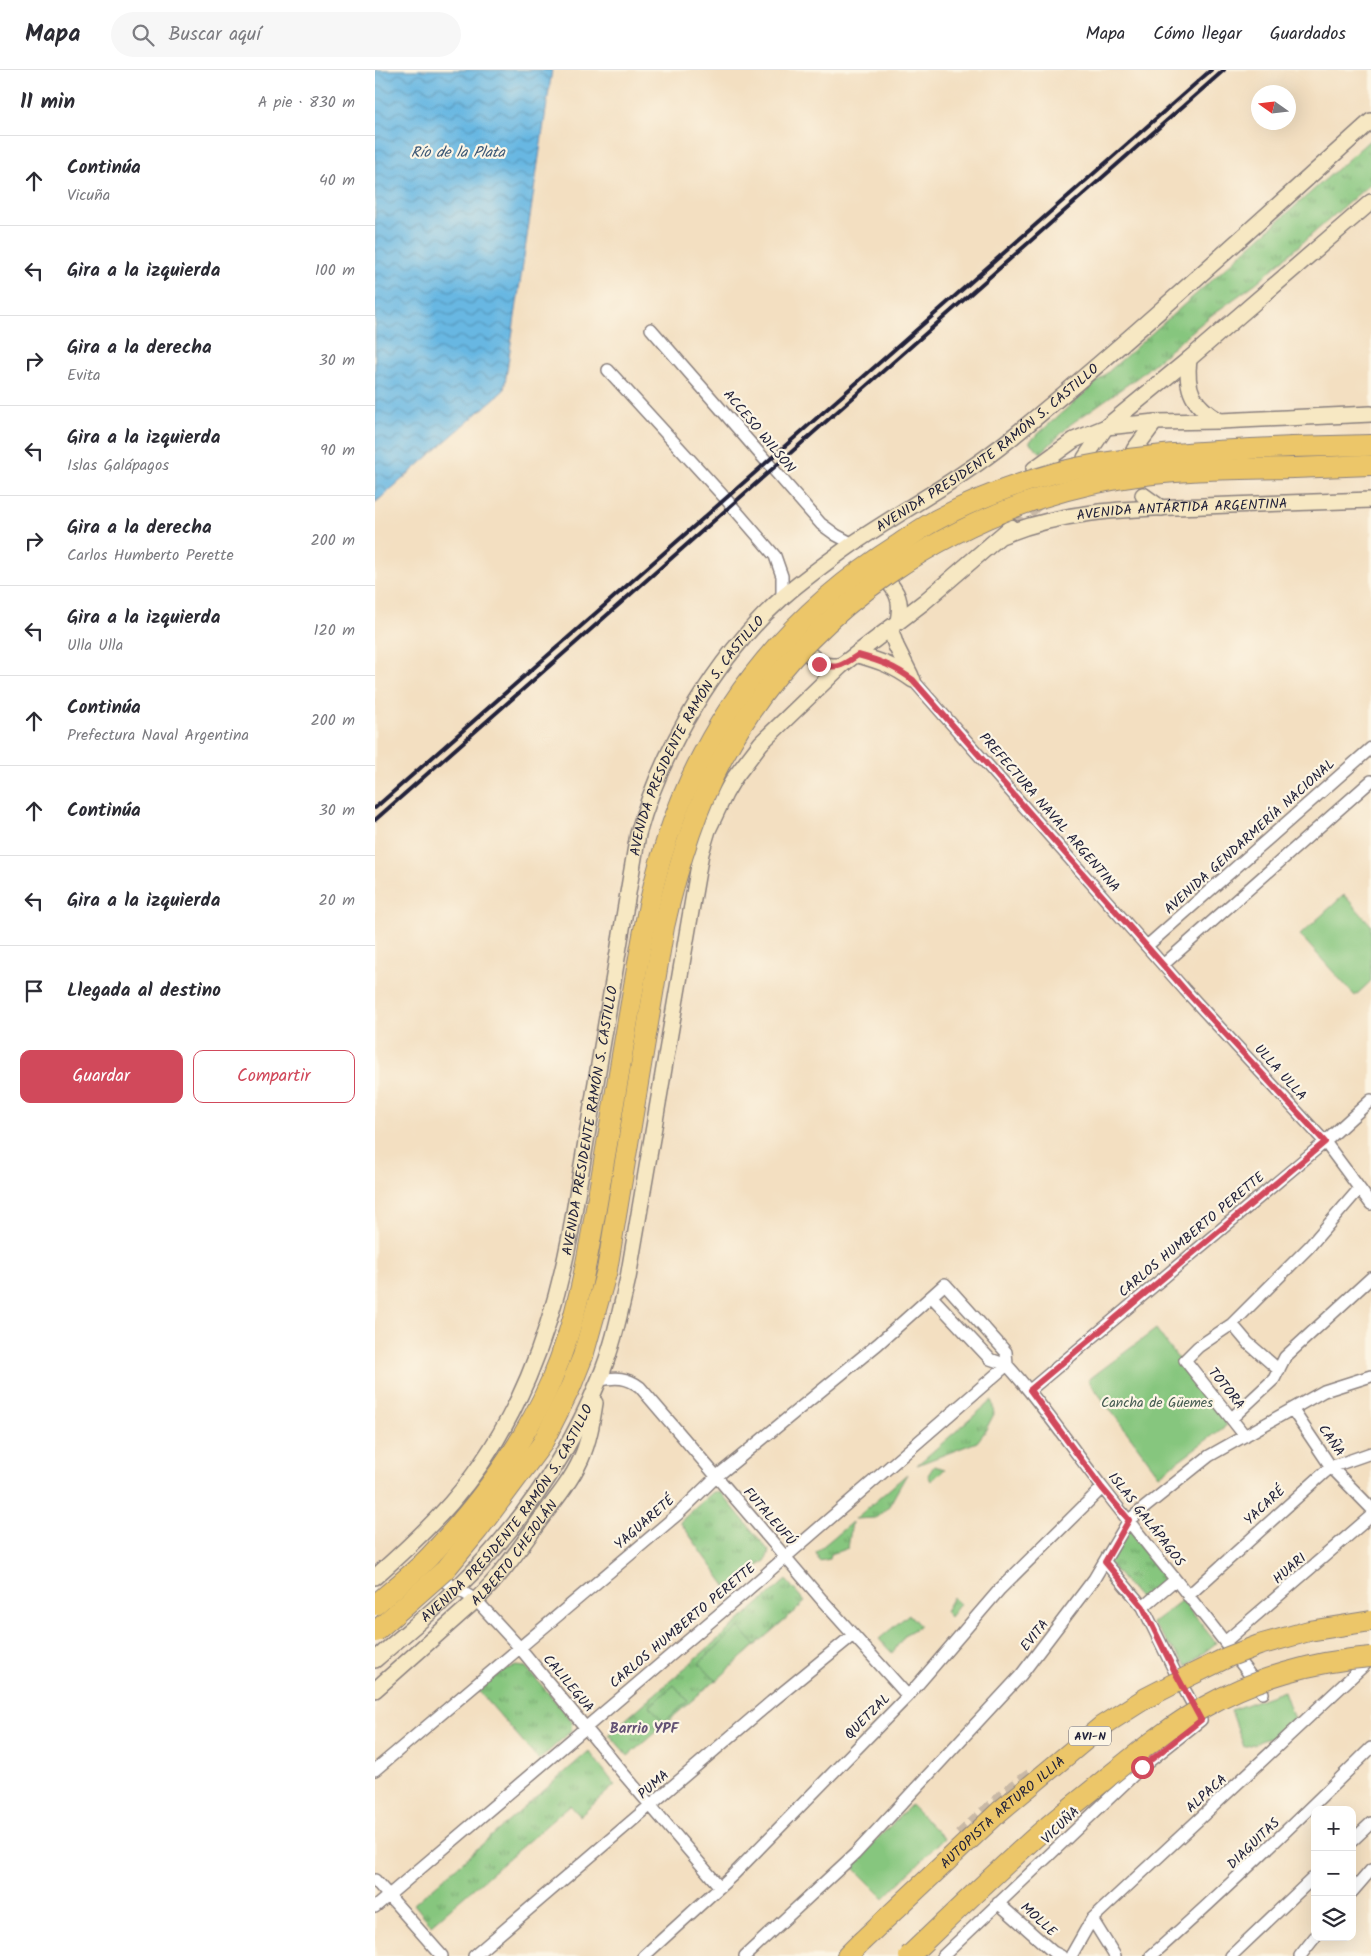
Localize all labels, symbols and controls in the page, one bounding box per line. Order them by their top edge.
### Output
search box [111,12,461,57]
text: Mapa [25,15,81,54]
text: Buscar aquí [169,20,261,50]
text: Mapa [1086,20,1125,49]
text: Cómo llegar [1153,20,1242,49]
text: Guardados [1270,20,1346,49]
icon: search [129,21,157,49]
north arrow [1251,85,1296,130]
text: 11 min [20,86,75,119]
text: A pie · 830 m [258,90,355,115]
water label: Río de la Plata [411,141,506,165]
text: Continúa [67,153,141,183]
icon: ahead [20,167,48,195]
text: 40 m [319,168,355,193]
text: Vicuña [67,183,110,208]
text: Gira a la izquierda [67,256,220,286]
icon: left [20,257,48,285]
text: 100 m [315,258,355,283]
text: Gira a la derecha [67,333,212,363]
icon: right [20,347,48,375]
text: 30 m [319,348,355,373]
street label: AVENIDA PRESIDENTE RAMÓN S. CASTILLO [872,358,1105,538]
text: Evita [67,363,101,388]
street label: ACCESO WILSON [718,385,801,479]
text: Gira a la izquierda [67,423,220,453]
icon: left [20,437,48,465]
text: 90 m [320,438,355,463]
text: Islas Galápagos [67,453,169,478]
street label: AVENIDA ANTÁRTIDA ARGENTINA [1075,493,1288,527]
text: Gira a la derecha [67,513,212,543]
icon: right [20,527,48,555]
text: 200 m [311,528,355,553]
text: Carlos Humberto Perette [67,543,234,568]
text: Gira a la izquierda [67,603,220,633]
street label: AVENIDA PRESIDENTE RAMÓN S. CASTILLO [624,611,770,858]
icon: left [20,617,48,645]
text: 120 m [314,618,355,643]
text: Ulla Ulla [67,633,123,658]
route end [808,653,831,676]
text: Continúa [67,693,141,723]
icon: ahead [20,707,48,735]
text: 200 m [311,708,355,733]
text: Prefectura Naval Argentina [67,723,249,748]
street label: PREFECTURA NAVAL ARGENTINA [973,728,1125,898]
street label: AVENIDA GENDARMERÍA NACIONAL [1159,754,1340,920]
text: Continúa [67,796,141,826]
icon: ahead [20,797,48,825]
text: 30 m [319,798,355,823]
text: Gira a la izquierda [67,886,220,916]
icon: left [20,887,48,915]
text: 20 m [319,888,355,913]
text: Llegada al destino [67,976,221,1006]
icon: arrive [20,977,48,1005]
street label: AVENIDA PRESIDENTE RAMÓN S. CASTILLO [556,984,624,1257]
street label: ULLA ULLA [1249,1039,1312,1106]
button: Guardar [20,1050,183,1103]
button: Compartir [193,1050,355,1103]
street label: CARLOS HUMBERTO PERETTE [1114,1166,1270,1303]
street label: TOTORA [1202,1363,1250,1415]
park label: Cancha de Güemes [1101,1392,1213,1414]
street label: AVENIDA PRESIDENTE RAMÓN S. CASTILLO [416,1400,599,1628]
street label: CAÑA [1312,1420,1350,1461]
street label: ISLAS GALÁPAGOS [1102,1468,1191,1572]
street label: YACARÉ [1239,1480,1291,1531]
street label: FUTALEUFÚ [737,1482,801,1551]
street label: YAGUARETÉ [609,1490,680,1555]
street label: ALBERTO CHEJOLÁN [466,1495,564,1612]
street label: HUARI [1268,1548,1312,1590]
street label: CARLOS HUMBERTO PERETTE [605,1557,761,1694]
street label: EVITA [1015,1615,1055,1657]
street label: CALILEGUA [537,1650,599,1718]
street label: QUETZAL [839,1688,896,1745]
district label: Barrio YPF [609,1717,679,1741]
road number: AV1-N [1069,1726,1111,1745]
street label: AUTOPISTA ARTURO ILLIA [935,1751,1070,1874]
route start [1131,1756,1154,1779]
street label: PUMA [633,1765,674,1805]
street label: ALPACA [1181,1769,1232,1818]
street label: VICUÑA [1036,1802,1085,1850]
map controls [1311,1806,1356,1941]
button: + [1311,1806,1356,1851]
street label: DIAGUITAS [1222,1812,1286,1875]
button: − [1311,1851,1356,1896]
button: layers [1311,1896,1356,1941]
street label: MOLLE [1015,1897,1062,1943]

